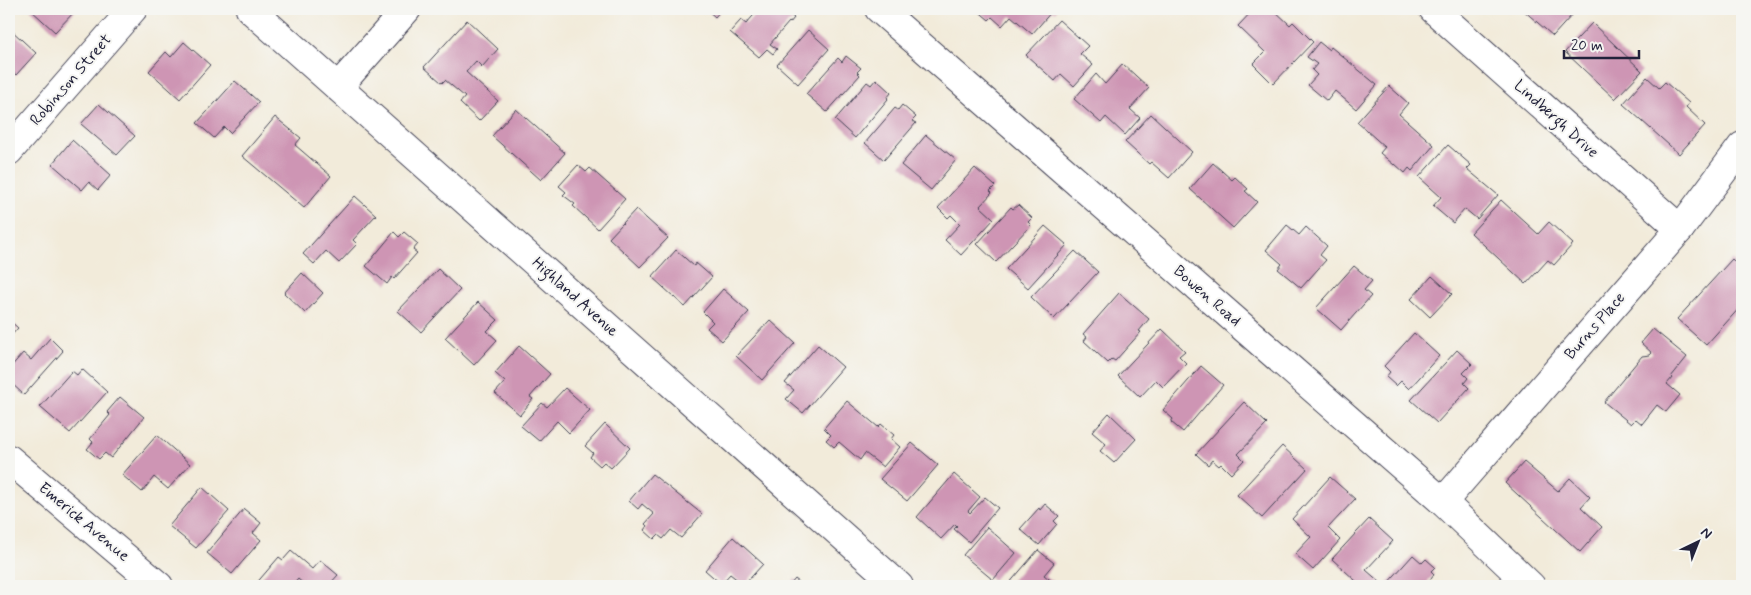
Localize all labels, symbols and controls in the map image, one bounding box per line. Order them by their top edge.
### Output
scale bar [1564,28,1638,60]
street label: Robinson Street [25,30,117,130]
text: 20 m [1571,36,1603,56]
street label: Lindbergh Drive [1508,75,1603,163]
street label: Highland Avenue [527,253,623,343]
street label: Bowen Road [1169,261,1245,331]
street label: Burns Place [1560,288,1630,364]
street label: Emerick Avenue [34,478,134,566]
north arrow [1674,518,1724,568]
text: N [1697,523,1716,543]

